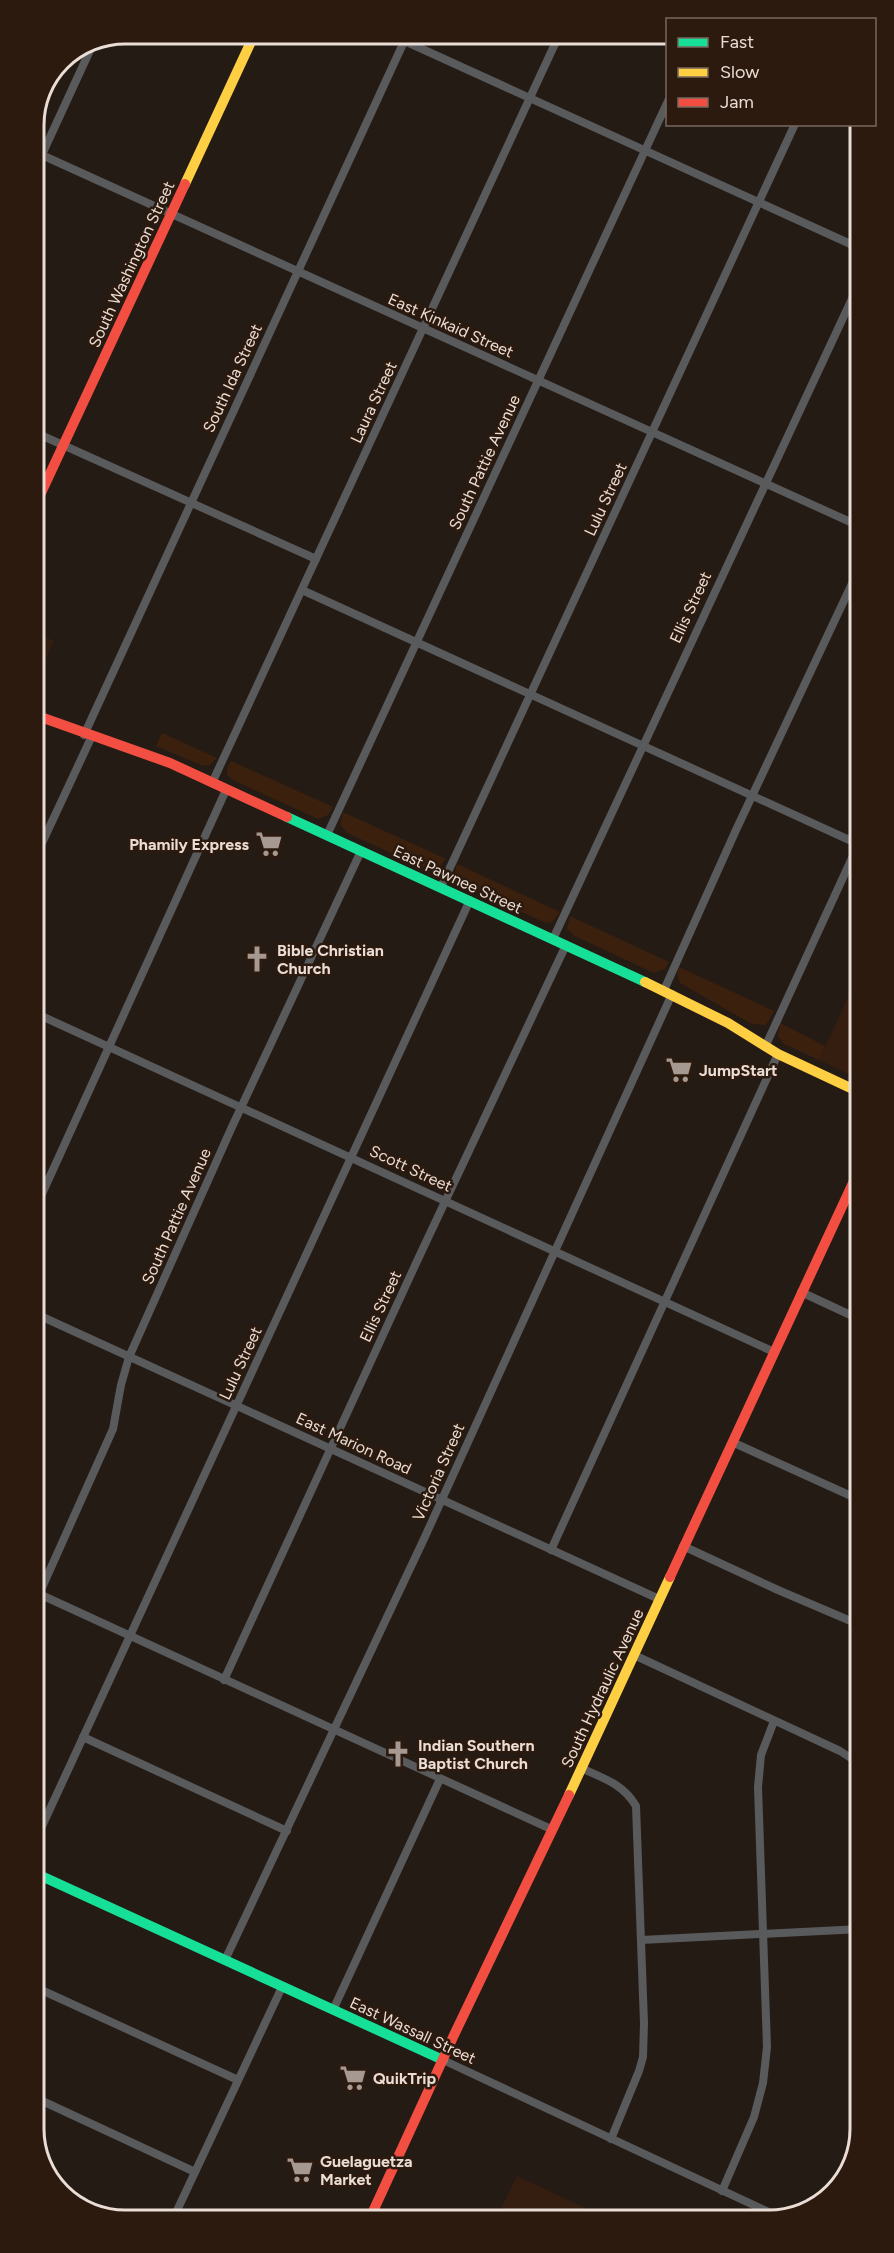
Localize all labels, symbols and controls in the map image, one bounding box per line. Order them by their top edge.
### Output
legend [666,18,876,126]
text: Fast [720,31,754,53]
text: Slow [720,61,759,83]
text: Jam [720,91,754,113]
street label: South Washington Street [85,178,178,350]
street label: East Kinkaid Street [385,289,516,362]
street label: South Ida Street [199,321,266,436]
street label: Laura Street [346,358,401,446]
street label: South Pattie Avenue [445,391,524,533]
street label: Lulu Street [580,460,631,539]
street label: Ellis Street [666,569,715,646]
supermarket icon: Phamily Express [254,829,284,859]
place label: Phamily Express [129,835,250,854]
street label: East Pawnee Street [390,841,525,918]
place label: Bible Christian Church [277,941,384,978]
church icon: Bible Christian Church [242,944,272,974]
supermarket icon: JumpStart [664,1055,694,1085]
place label: JumpStart [699,1061,778,1080]
street label: Scott Street [367,1141,455,1196]
street label: South Pattie Avenue [138,1145,215,1287]
street label: Ellis Street [356,1268,405,1345]
street label: Lulu Street [215,1324,266,1403]
street label: East Marion Road [293,1408,414,1478]
street label: Victoria Street [408,1420,468,1524]
street label: South Hydraulic Avenue [557,1606,648,1771]
place label: Indian Southern Baptist Church [418,1736,535,1773]
church icon: Indian Southern Baptist Church [383,1739,413,1769]
street label: East Wassall Street [347,1993,479,2068]
supermarket icon: QuikTrip [338,2063,368,2093]
place label: QuikTrip [373,2069,437,2088]
place label: Guelaguetza Market [320,2152,412,2189]
supermarket icon: Guelaguetza Market [285,2155,315,2185]

